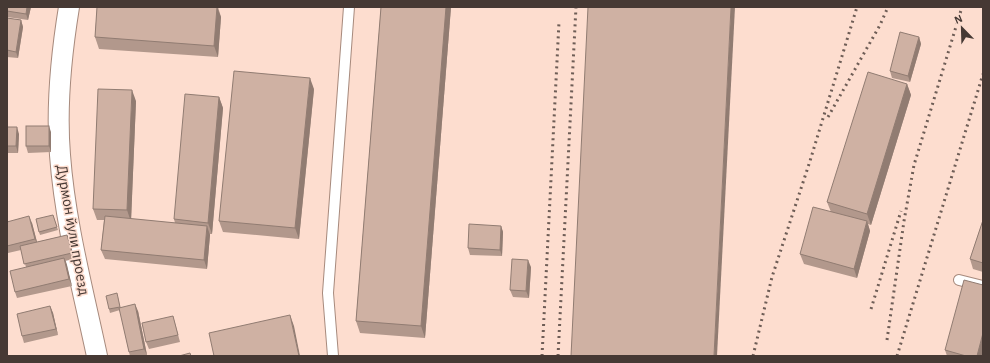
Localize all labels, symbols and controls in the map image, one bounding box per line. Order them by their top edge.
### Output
north arrow [942,8,982,48]
text: N [953,13,964,26]
street label: Дурмон йули проезд [53,163,92,297]

